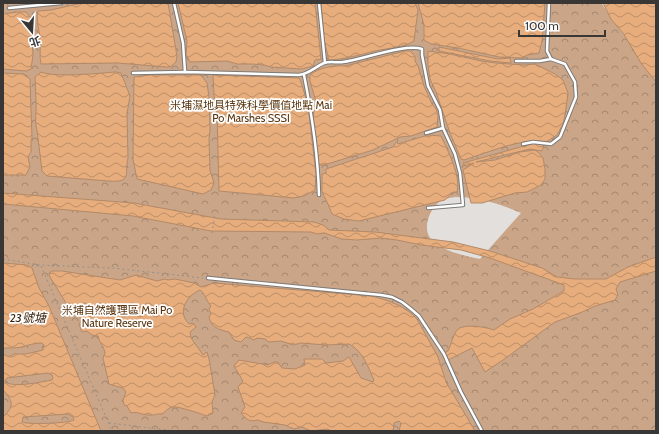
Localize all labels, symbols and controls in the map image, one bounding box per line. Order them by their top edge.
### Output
north arrow [12,12,52,52]
scale bar [519,12,605,38]
text: 100 m [525,18,559,33]
text: 北 [28,33,42,50]
park label: 米埔濕地具特殊科學價值地點 Mai Po Marshes SSSI [170,98,332,125]
park label: 米埔自然護理區 Mai Po Nature Reserve [62,303,172,330]
water label: 23號塘 [9,310,48,325]

